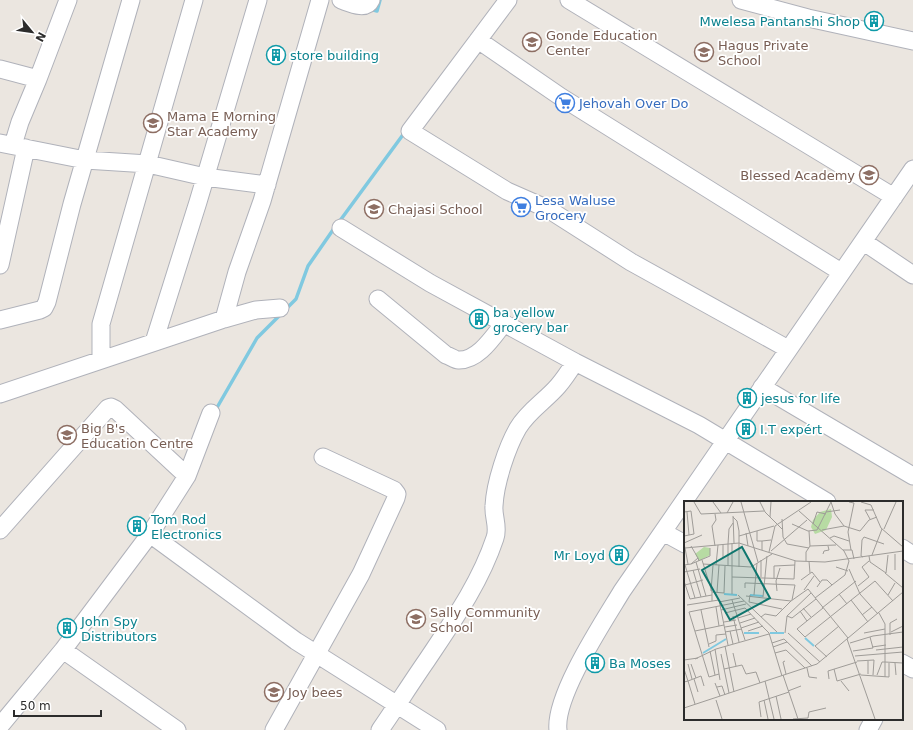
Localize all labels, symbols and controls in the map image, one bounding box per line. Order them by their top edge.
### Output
building icon: Mwelesa Pantanshi Shop [863,10,885,32]
north arrow [12,12,52,52]
place label: Mwelesa Pantanshi Shop [699,14,860,29]
place label: Gonde Education Center [546,28,657,58]
text: N [32,29,48,44]
school or university icon: Gonde Education Center [521,31,543,53]
place label: Hagus Private School [718,38,808,68]
school or university icon: Hagus Private School [693,41,715,63]
building icon: store building [265,44,287,66]
place label: store building [290,48,379,63]
supermarket icon: Jehovah Over Do [554,92,576,114]
place label: Jehovah Over Do [578,96,688,111]
place label: Mama E Morning Star Academy [167,109,276,139]
school or university icon: Mama E Morning Star Academy [142,112,164,134]
school or university icon: Blessed Academy [858,164,880,186]
place label: Blessed Academy [740,168,855,183]
place label: Lesa Waluse Grocery [535,193,616,223]
supermarket icon: Lesa Waluse Grocery [510,196,532,218]
school or university icon: Chajasi School [363,198,385,220]
place label: Chajasi School [388,202,483,217]
place label: ba yellow grocery bar [493,305,569,335]
building icon: ba yellow grocery bar [468,308,490,330]
building icon: jesus for life [736,387,758,409]
place label: jesus for life [760,391,840,406]
building icon: I.T expért [735,418,757,440]
place label: Big B's Education Centre [81,421,193,451]
place label: I.T expért [760,422,822,437]
school or university icon: Big B's Education Centre [56,424,78,446]
inset map [684,501,903,720]
place label: Tom Rod Electronics [150,512,222,542]
building icon: Tom Rod Electronics [126,515,148,537]
building icon: Mr Loyd [608,544,630,566]
place label: Mr Loyd [553,548,605,563]
place label: Sally Community School [430,605,541,635]
school or university icon: Sally Community School [405,608,427,630]
place label: John Spy Distributors [80,614,157,644]
building icon: John Spy Distributors [56,617,78,639]
building icon: Ba Moses [584,652,606,674]
place label: Ba Moses [609,656,671,671]
school or university icon: Joy bees [263,681,285,703]
place label: Joy bees [287,685,343,700]
scale bar [14,692,101,718]
text: 50 m [20,699,51,713]

